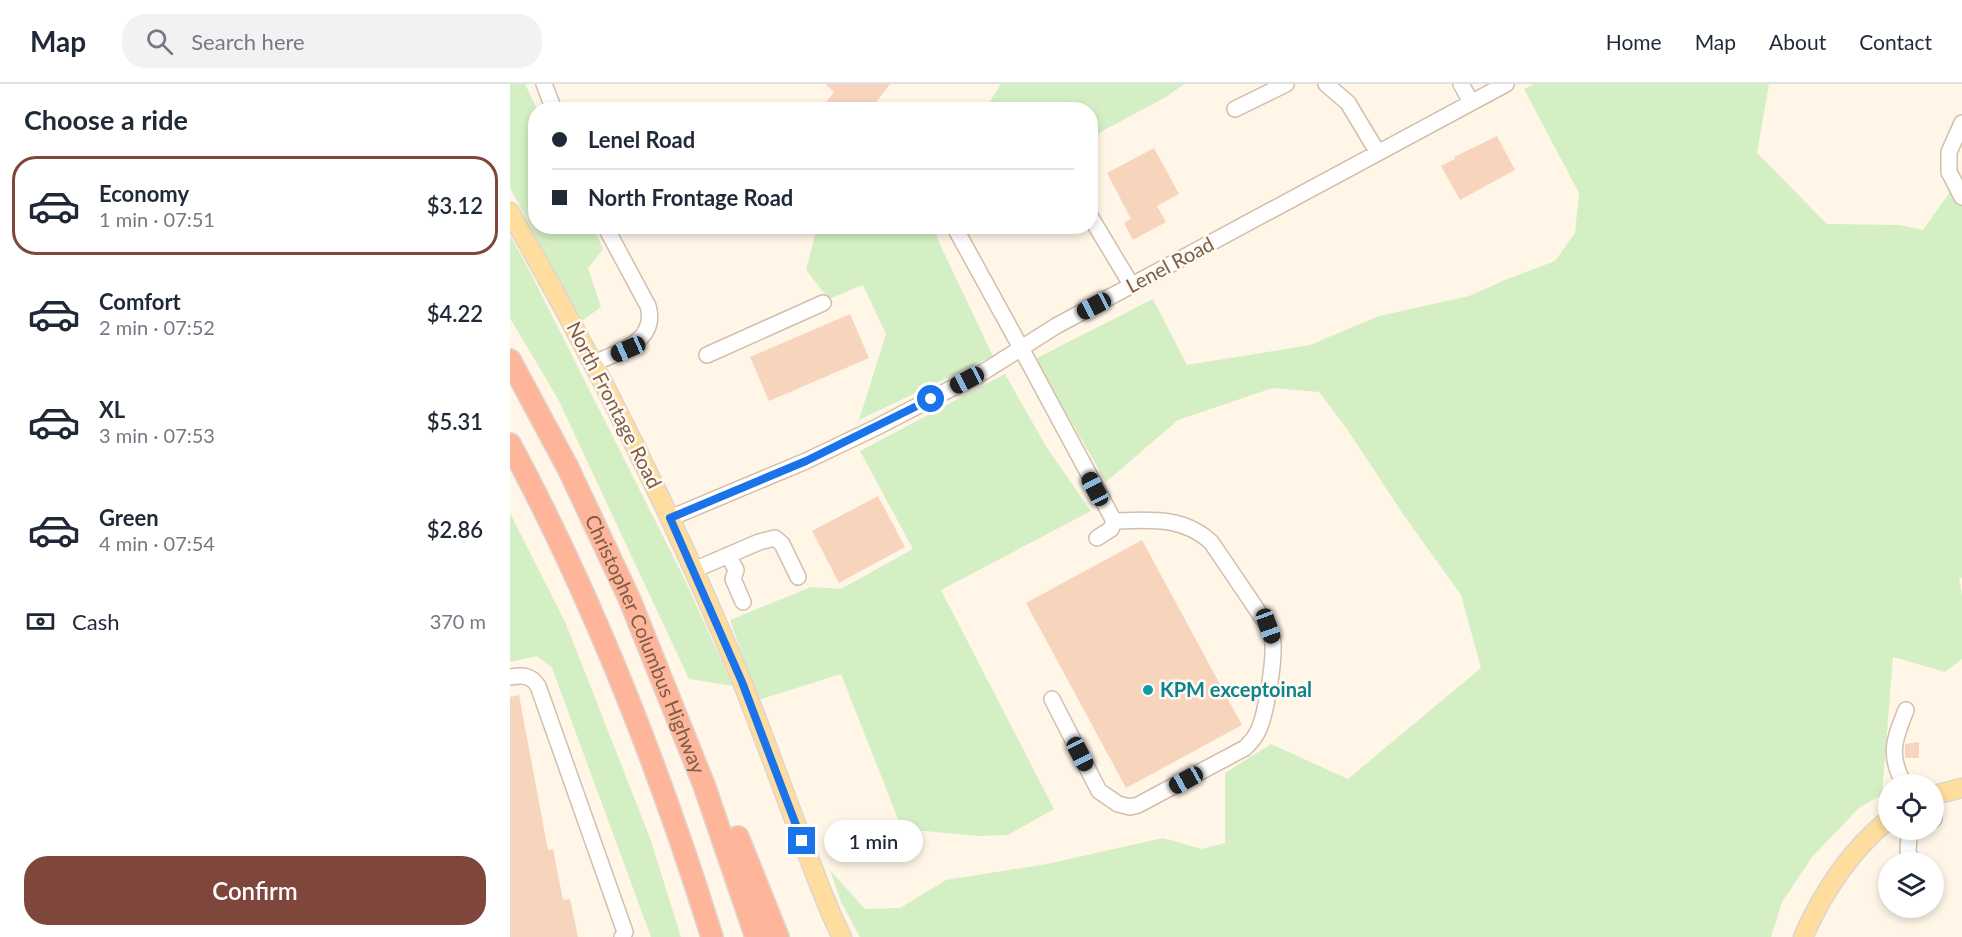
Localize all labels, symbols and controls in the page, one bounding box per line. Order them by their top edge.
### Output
search box [122,14,542,68]
text: Map [30,24,86,58]
icon: search [143,25,176,58]
text: Search here [191,28,305,55]
text: Home [1606,29,1662,54]
text: Map [1695,29,1736,54]
text: About [1769,29,1826,54]
text: Contact [1859,29,1932,54]
text: Choose a ride [24,103,188,136]
text: Lenel Road [588,126,695,153]
icon: car [27,179,81,233]
text: Economy [99,180,189,207]
text: North Frontage Road [588,184,793,211]
text: $3.12 [427,192,483,219]
text: 1 min · 07:51 [99,207,215,231]
street label: Lenel Road [1122,231,1218,297]
icon: car [27,287,81,341]
text: Comfort [99,288,181,315]
car [1074,290,1114,322]
text: $4.22 [427,300,483,327]
text: 2 min · 07:52 [99,315,215,339]
street label: North Frontage Road [562,317,667,492]
car [608,333,648,365]
car [947,364,987,396]
route start [917,385,944,412]
icon: car [27,395,81,449]
text: XL [99,396,125,423]
text: $5.31 [427,408,483,435]
text: 3 min · 07:53 [99,423,215,447]
car [1079,469,1111,509]
icon: car [27,503,81,557]
text: Green [99,504,159,531]
street label: Christopher Columbus Highway [581,510,711,777]
text: $2.86 [427,516,483,543]
text: 4 min · 07:54 [99,531,215,555]
icon: cash [24,605,57,638]
car [1253,606,1283,646]
text: Cash [72,608,119,635]
text: 370 m [430,609,486,633]
place label: KPM exceptoinal [1160,677,1312,701]
marker: KPM exceptoinal [1141,683,1155,697]
car [1064,734,1096,774]
car [1166,763,1206,797]
map controls [1878,774,1944,918]
button: locate [1878,774,1944,840]
callout: 1 min [823,820,922,862]
route end [788,827,815,854]
text: 1 min [849,829,898,853]
button: layers [1878,852,1944,918]
button: Confirm [24,856,486,925]

